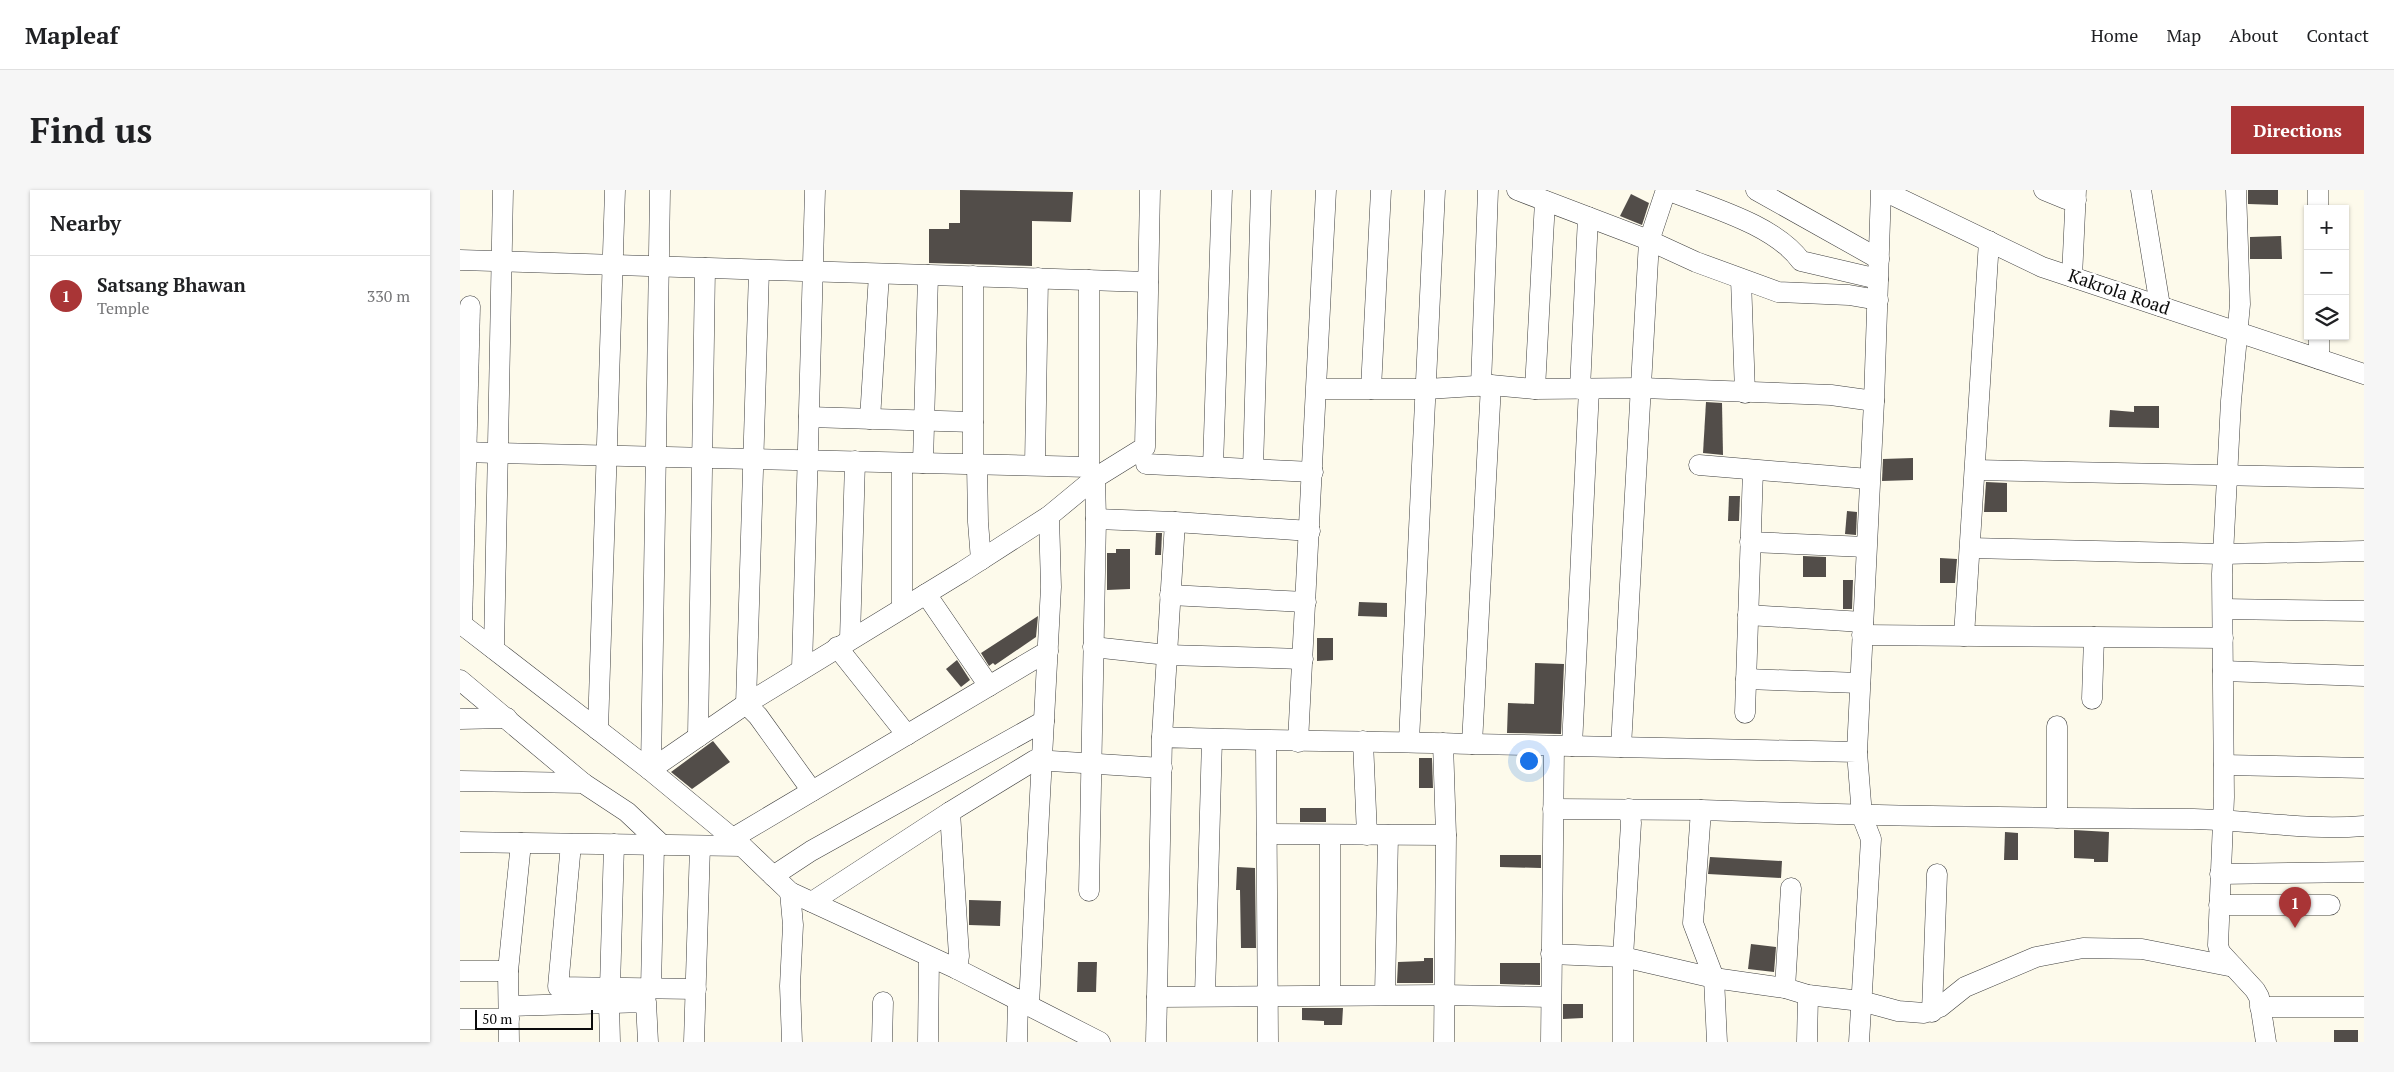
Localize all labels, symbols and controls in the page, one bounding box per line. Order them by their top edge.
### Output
text: Mapleaf [25,19,118,51]
text: Home [2091,23,2138,47]
text: Map [2166,23,2201,47]
text: About [2229,23,2278,47]
text: Contact [2306,23,2369,47]
button: Directions [2231,106,2364,154]
text: Find us [30,107,152,153]
map controls [2304,205,2349,340]
button: + [2304,205,2349,250]
text: Nearby [50,209,121,237]
button: − [2304,250,2349,295]
street label: Kakrola Road [2065,262,2173,320]
text: Satsang Bhawan [97,272,246,297]
text: 1 [61,285,71,307]
text: 330 m [367,285,410,307]
button: layers [2304,295,2349,340]
text: Temple [97,297,150,319]
your location [1516,748,1542,774]
pin: 1 [2279,887,2311,928]
scale bar [475,1007,592,1030]
text: 50 m [482,1009,512,1028]

